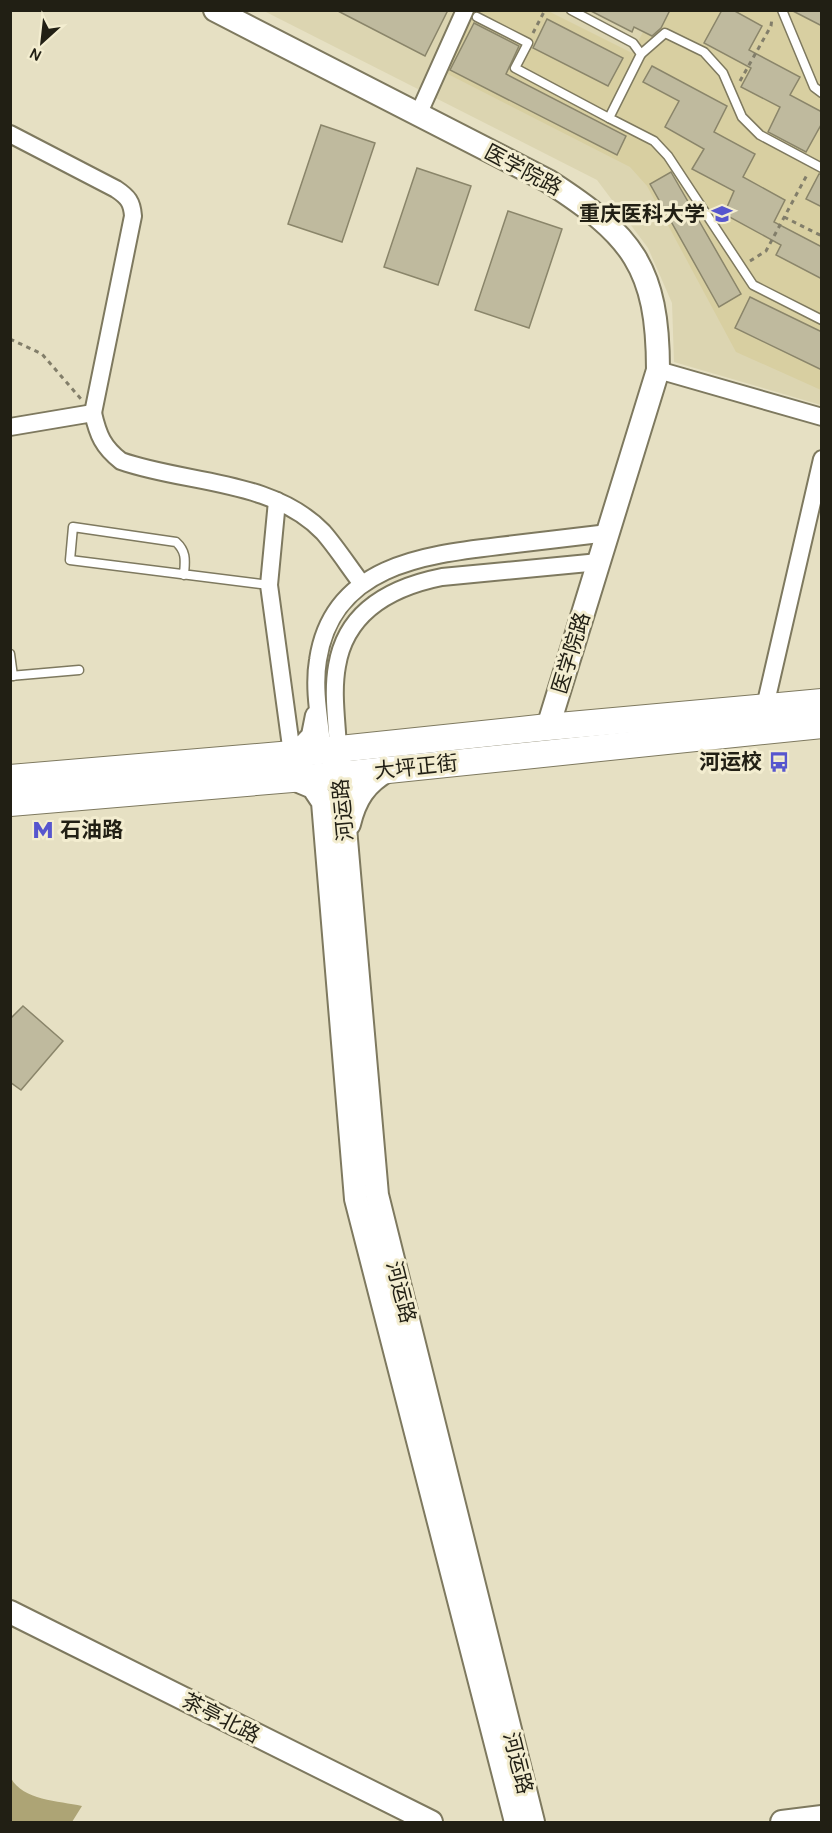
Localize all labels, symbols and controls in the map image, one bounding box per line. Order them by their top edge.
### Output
north arrow [12,12,72,72]
text: N [26,44,45,66]
street label: 医学院路 [480,140,566,200]
place label: 重庆医科大学 [579,202,705,226]
school or university icon: 重庆医科大学 [710,202,734,226]
street label: 医学院路 [547,609,595,697]
place label: 河运校 [699,750,762,774]
bus stop icon: 河运校 [767,750,791,774]
street label: 大坪正街 [373,751,459,783]
street label: 河运路 [328,778,358,842]
metro station icon: 石油路 [31,818,55,842]
place label: 石油路 [60,818,123,842]
street label: 河运路 [382,1259,420,1325]
street label: 茶亭北路 [178,1688,264,1748]
street label: 河运路 [499,1730,537,1796]

